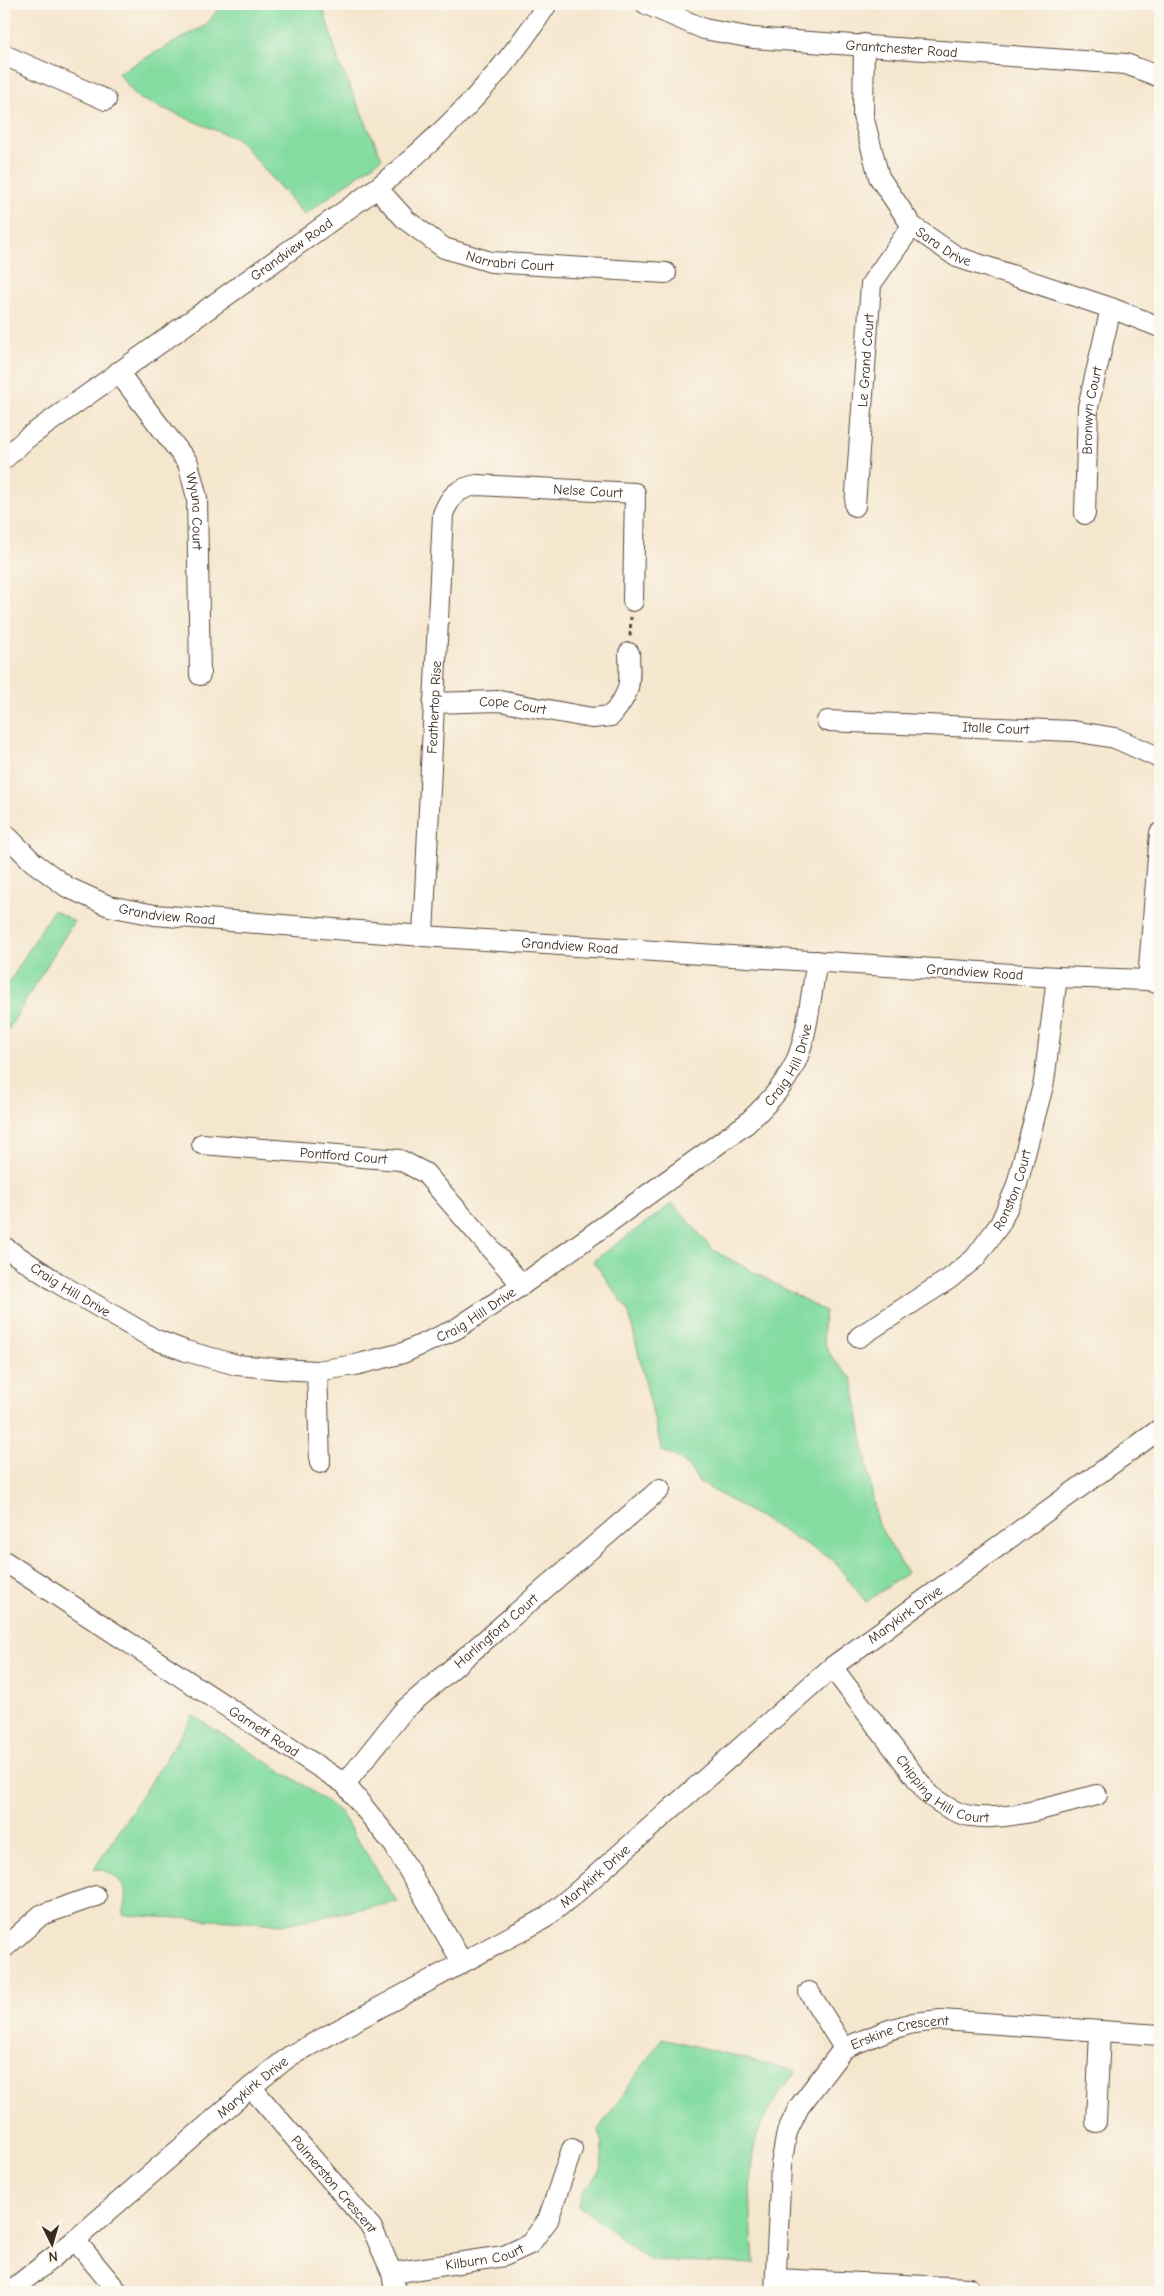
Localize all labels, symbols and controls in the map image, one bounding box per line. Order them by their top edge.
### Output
street label: Grantchester Road [845,36,958,61]
street label: Grandview Road [247,214,336,285]
street label: Sara Drive [912,223,973,270]
street label: Narrabri Court [464,247,555,275]
street label: Le Grand Court [854,312,878,408]
street label: Bronwyn Court [1079,364,1106,455]
street label: Wyuna Court [182,471,206,551]
street label: Nelse Court [553,481,624,501]
street label: Feathertop Rise [424,660,445,754]
street label: Cope Court [479,693,549,719]
street label: Italle Court [962,719,1031,738]
street label: Grandview Road [117,900,216,929]
street label: Grandview Road [521,934,619,958]
street label: Grandview Road [926,961,1024,984]
street label: Craig Hill Drive [761,1022,816,1110]
street label: Pontford Court [299,1144,389,1168]
street label: Ronston Court [990,1147,1035,1234]
street label: Craig Hill Drive [27,1259,113,1321]
street label: Craig Hill Drive [434,1284,519,1346]
street label: Marykirk Drive [864,1582,945,1647]
street label: Harlingford Court [451,1590,542,1672]
street label: Garnett Road [226,1702,302,1761]
street label: Chipping Hill Court [892,1751,990,1826]
street label: Marykirk Drive [556,1841,634,1912]
street label: Erskine Crescent [848,2012,950,2054]
street label: Marykirk Drive [213,2053,292,2122]
street label: Palmerston Crescent [287,2132,381,2236]
north arrow [28,2218,78,2268]
street label: Kilburn Court [444,2240,527,2274]
text: N [48,2248,58,2265]

